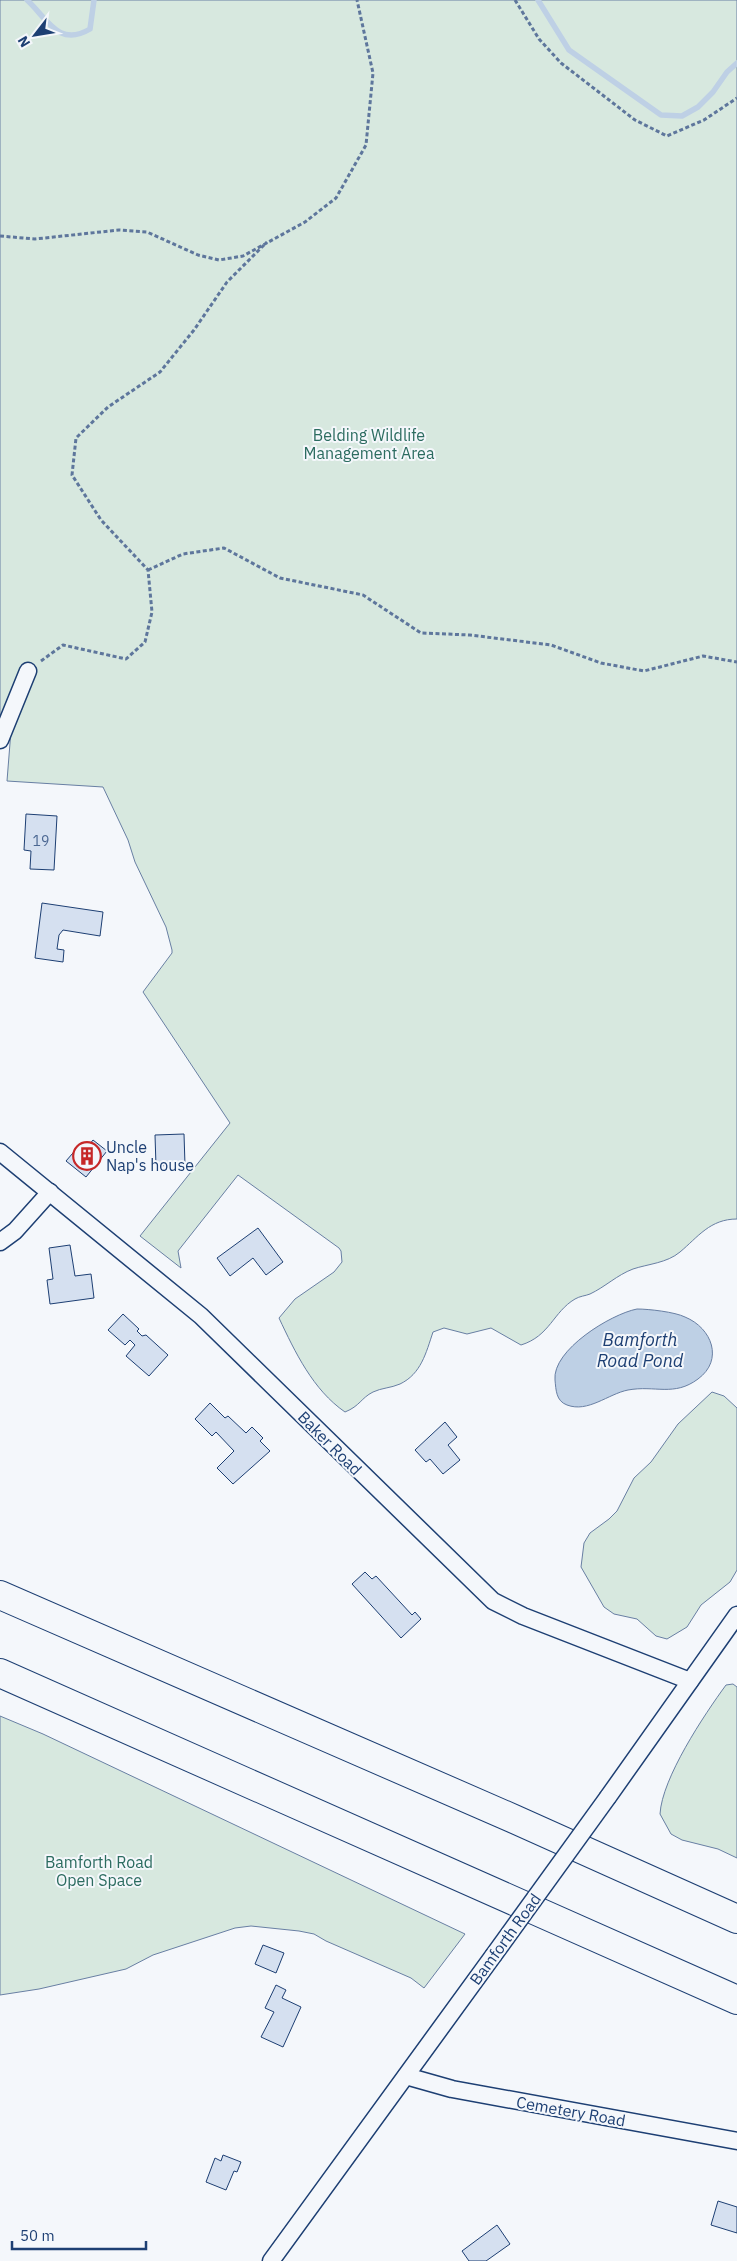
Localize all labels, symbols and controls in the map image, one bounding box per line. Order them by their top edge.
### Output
north arrow [10,10,60,60]
text: N [14,33,34,51]
park label: Belding Wildlife Management Area [304,425,435,463]
house number: 19 [33,832,49,850]
place label: Uncle Nap's house [106,1137,194,1175]
building icon: Uncle Nap's house [72,1141,102,1171]
water label: Bamforth Road Pond [597,1328,684,1372]
street label: Baker Road [294,1407,366,1479]
park label: Bamforth Road Open Space [45,1852,153,1890]
street label: Bamforth Road [465,1889,545,1989]
street label: Cemetery Road [515,2092,627,2130]
scale bar [12,2218,146,2250]
text: 50 m [20,2226,55,2245]

